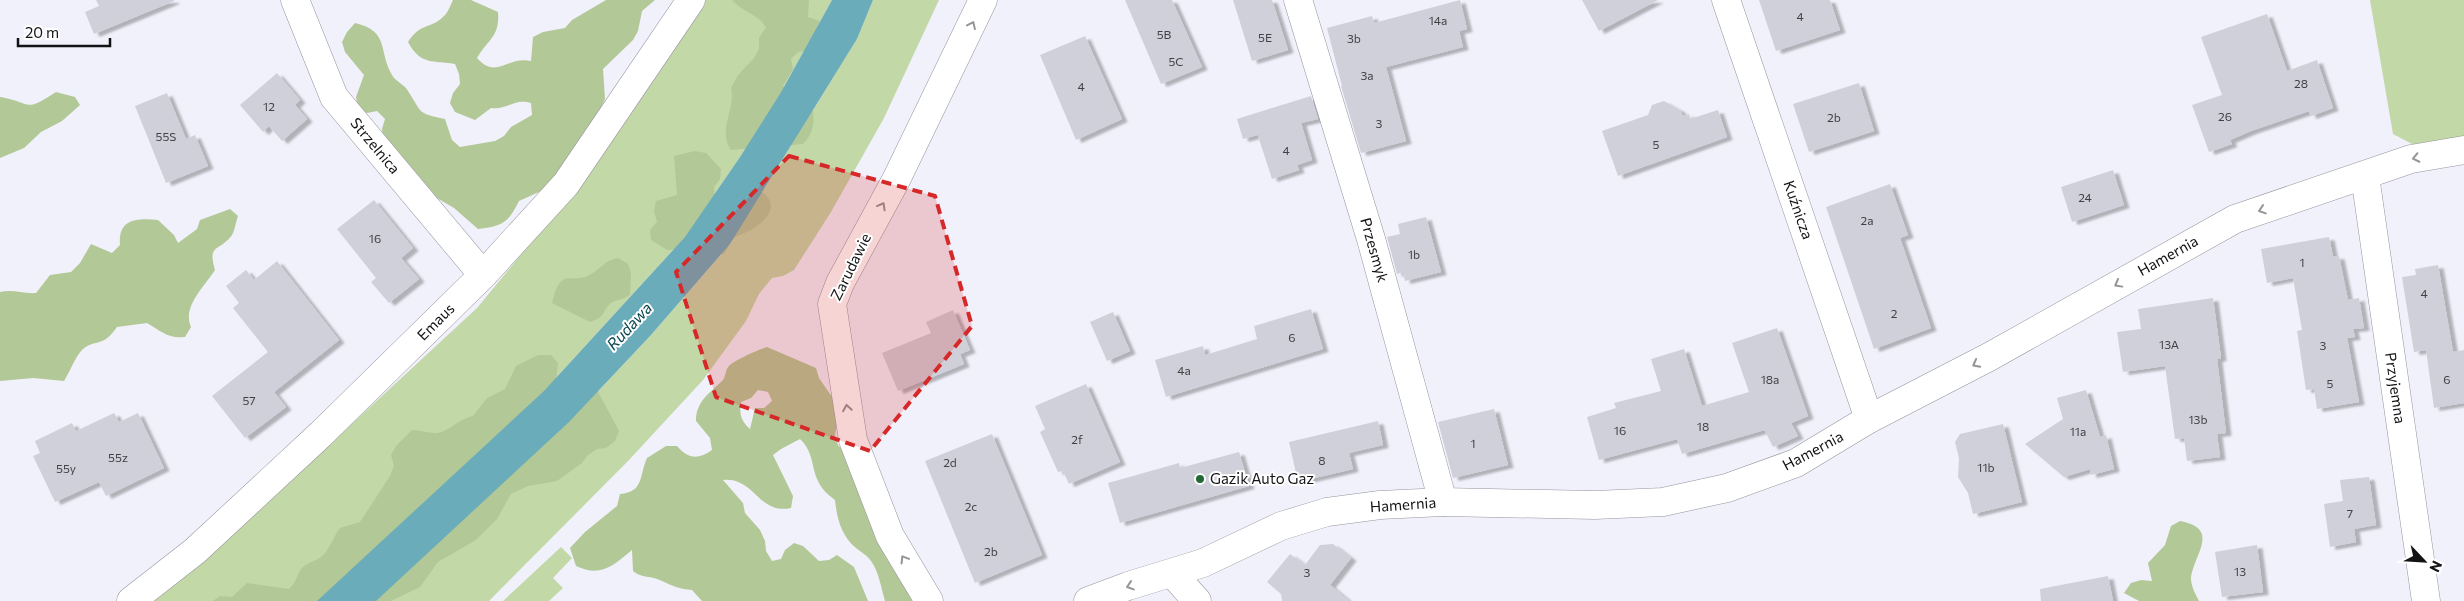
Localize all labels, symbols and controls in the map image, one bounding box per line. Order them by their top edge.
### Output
house number: 4 [1796,9,1804,23]
house number: 14a [1429,13,1447,27]
scale bar [18,15,110,47]
one-way arrow [965,21,976,30]
text: 20 m [25,23,59,41]
house number: 5B [1157,27,1172,41]
house number: 5E [1258,30,1272,44]
house number: 3b [1347,31,1361,45]
house number: 5C [1168,54,1184,68]
house number: 3a [1360,68,1374,82]
house number: 28 [2294,76,2308,90]
house number: 4 [1077,79,1085,93]
house number: 12 [263,99,275,113]
house number: 26 [2218,109,2232,123]
house number: 2b [1827,110,1841,124]
street label: Strzelnica [347,114,404,177]
house number: 3 [1376,116,1383,130]
house number: 55S [156,129,176,143]
house number: 5 [1653,137,1660,151]
house number: 4 [1282,143,1290,157]
one-way arrow [2412,153,2421,163]
street label: Kuźnicza [1781,178,1817,241]
house number: 24 [2078,190,2092,204]
one-way arrow [875,202,885,211]
one-way arrow [2258,204,2267,214]
house number: 2a [1861,213,1873,227]
street label: Przesmyk [1357,215,1393,284]
street label: Zarudawie [826,230,874,303]
house number: 16 [369,231,381,245]
street label: Hamernia [2134,231,2201,279]
house number: 1b [1408,247,1420,261]
house number: 1 [2299,255,2305,269]
one-way arrow [2114,278,2123,288]
house number: 4 [2420,286,2428,300]
water label: Rudawa [602,298,655,353]
street label: Emaus [413,299,458,344]
house number: 2 [1891,306,1898,320]
house number: 6 [1288,330,1296,344]
house number: 13A [2159,337,2179,351]
house number: 3 [2320,338,2327,352]
street label: Przyjemna [2382,351,2410,425]
one-way arrow [1972,358,1981,368]
house number: 4a [1177,363,1191,377]
house number: 18a [1761,372,1779,386]
house number: 6 [2443,372,2451,386]
house number: 5 [2327,376,2334,390]
house number: 57 [242,393,256,407]
one-way arrow [843,403,853,412]
house number: 13b [2188,412,2208,426]
house number: 18 [1697,419,1709,433]
house number: 16 [1614,423,1626,437]
house number: 11a [2070,424,2086,438]
street label: Hamernia [1779,427,1846,474]
house number: 2f [1071,432,1083,446]
house number: 1 [1470,436,1476,450]
house number: 55z [108,450,128,464]
house number: 8 [1318,453,1326,467]
house number: 2d [943,455,957,469]
house number: 11b [1977,460,1995,474]
house number: 55y [56,461,76,475]
place label: Gazik Auto Gaz [1210,469,1314,487]
marker: Gazik Auto Gaz [1194,473,1206,485]
street label: Hamernia [1369,493,1437,515]
house number: 2c [965,499,977,513]
house number: 7 [2347,506,2353,520]
north arrow [2399,536,2449,586]
house number: 2b [984,544,998,558]
one-way arrow [900,556,910,565]
text: N [2426,558,2446,575]
house number: 13 [2234,564,2246,578]
house number: 3 [1304,565,1311,579]
one-way arrow [1126,580,1134,590]

